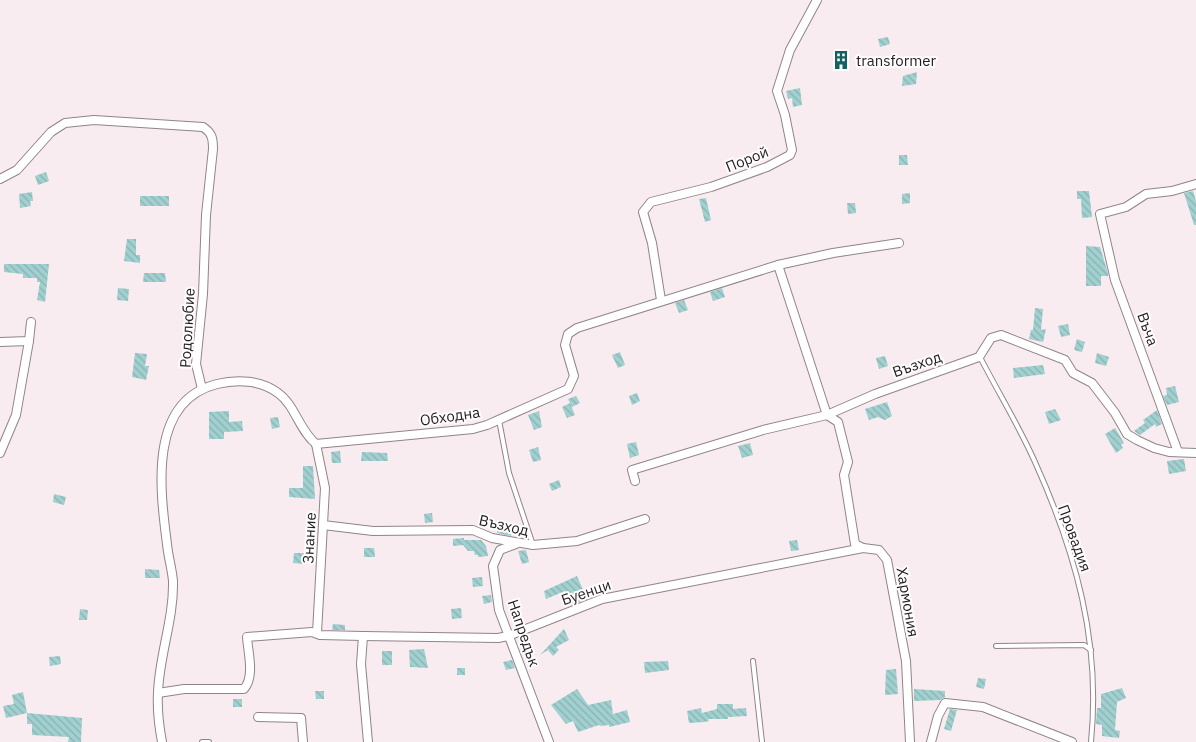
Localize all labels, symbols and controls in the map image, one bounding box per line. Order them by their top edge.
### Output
building icon: transformer [830,49,852,71]
place label: transformer [856,51,937,70]
street label: Порой [723,142,771,176]
street label: Родолюбие [175,287,199,369]
street label: Въча [1133,310,1163,348]
street label: Възход [890,347,944,381]
street label: Обходна [419,402,481,430]
street label: Провадия [1054,502,1096,574]
street label: Възход [477,510,531,540]
street label: Знание [298,512,320,564]
street label: Хармония [893,566,923,638]
street label: Буенци [559,575,613,609]
street label: Напредък [504,597,544,669]

